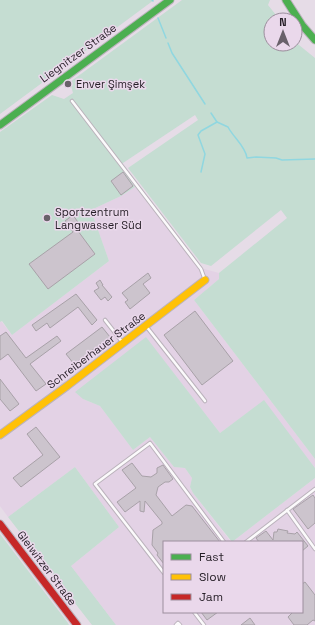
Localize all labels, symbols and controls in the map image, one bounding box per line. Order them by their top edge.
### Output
north arrow [263,12,303,52]
text: N [279,15,287,29]
street label: Liegnitzer Straße [37,21,119,85]
place label: Enver Şimşek [76,77,145,91]
marker: Enver Şimşek [63,79,73,89]
place label: Sportzentrum Langwasser Süd [55,205,142,232]
marker: Sportzentrum Langwasser Süd [42,213,52,223]
street label: Schreiberhauer Straße [44,308,148,392]
street label: Gleiwitzer Straße [14,528,80,608]
legend [163,541,303,613]
text: Fast [199,549,224,565]
text: Slow [199,569,226,585]
text: Jam [199,589,223,605]

